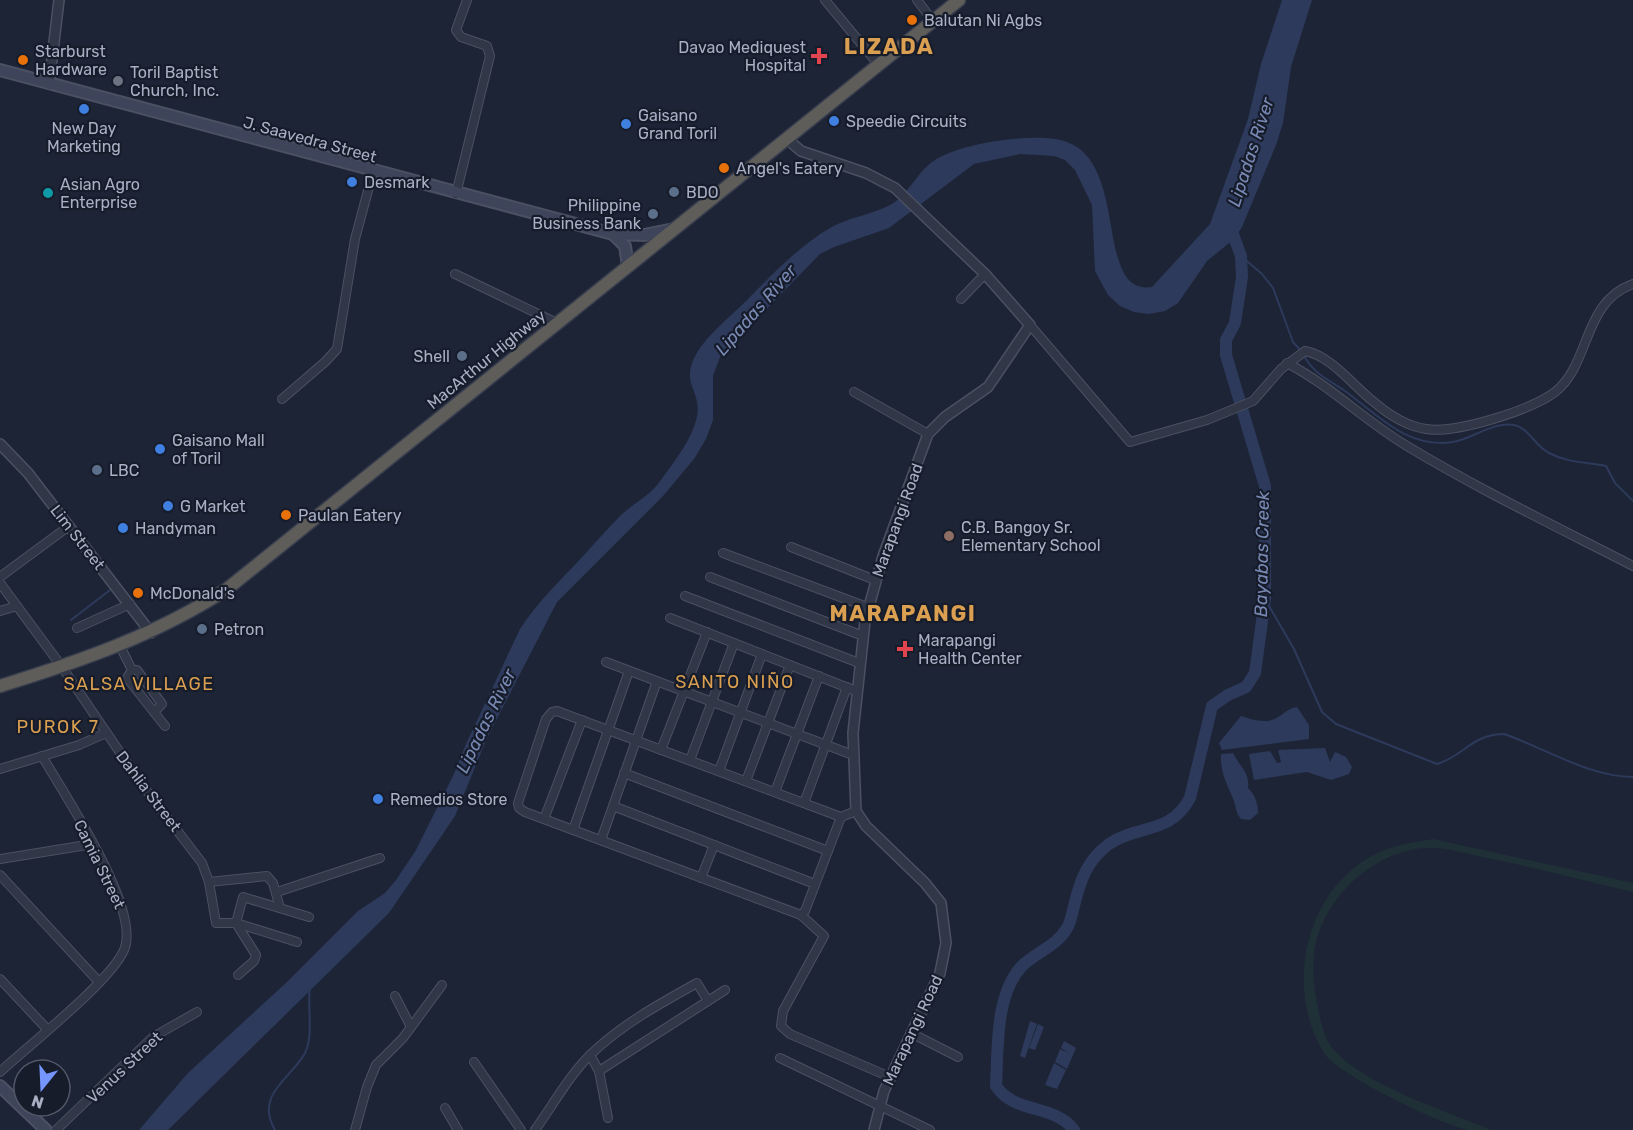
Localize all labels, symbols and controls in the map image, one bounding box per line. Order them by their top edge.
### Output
place label: Balutan Ni Agbs [924,11,1042,30]
marker: Balutan Ni Agbs [905,13,919,27]
district label: LIZADA [844,33,934,60]
place label: Davao Mediquest Hospital [678,38,806,75]
place label: Starburst Hardware [35,42,107,79]
marker: Davao Mediquest Hospital [810,47,828,65]
marker: Starburst Hardware [16,53,30,67]
place label: Toril Baptist Church, Inc. [130,63,219,100]
marker: Toril Baptist Church, Inc. [111,74,125,88]
water label: Lipadas River [1223,94,1279,209]
marker: New Day Marketing [77,102,91,116]
place label: Gaisano Grand Toril [638,106,717,143]
place label: Speedie Circuits [846,112,967,131]
street label: J. Saavedra Street [241,113,379,166]
marker: Speedie Circuits [827,114,841,128]
marker: Gaisano Grand Toril [619,117,633,131]
place label: New Day Marketing [47,119,121,156]
place label: Angel's Eatery [736,159,843,178]
marker: Angel's Eatery [717,161,731,175]
place label: Desmark [364,173,430,192]
place label: Asian Agro Enterprise [60,175,140,212]
marker: Desmark [345,175,359,189]
place label: BDO [686,183,719,202]
marker: BDO [667,185,681,199]
marker: Asian Agro Enterprise [41,186,55,200]
place label: Philippine Business Bank [532,196,642,233]
marker: Philippine Business Bank [646,207,660,221]
water label: Lipadas River [711,259,802,360]
street label: MacArthur Highway [423,306,550,413]
place label: Shell [414,347,450,366]
marker: Shell [455,349,469,363]
place label: Gaisano Mall of Toril [172,431,265,468]
marker: Gaisano Mall of Toril [153,442,167,456]
place label: LBC [109,461,139,480]
street label: Marapangi Road [868,461,927,580]
marker: LBC [90,463,104,477]
water label: Bayabas Creek [1250,490,1274,617]
place label: G Market [180,497,245,516]
marker: G Market [161,499,175,513]
street label: Lim Street [46,501,109,574]
place label: Paulan Eatery [298,506,402,525]
marker: Paulan Eatery [279,508,293,522]
place label: C.B. Bangoy Sr. Elementary School [961,518,1101,555]
place label: Handyman [135,519,216,538]
marker: Handyman [116,521,130,535]
marker: C.B. Bangoy Sr. Elementary School [942,529,956,543]
place label: McDonald's [150,584,235,603]
marker: McDonald's [131,586,145,600]
district label: MARAPANGI [830,600,976,627]
place label: Petron [214,620,264,639]
marker: Petron [195,622,209,636]
place label: Marapangi Health Center [918,631,1022,668]
marker: Marapangi Health Center [896,640,914,658]
water label: Lipadas River [451,664,521,777]
district label: SANTO NIÑO [675,671,795,693]
district label: SALSA VILLAGE [63,673,215,695]
district label: PUROK 7 [17,716,99,738]
street label: Dahlia Street [112,747,185,836]
place label: Remedios Store [390,790,507,809]
marker: Remedios Store [371,792,385,806]
street label: Camia Street [70,817,129,912]
street label: Marapangi Road [879,972,946,1088]
street label: Venus Street [83,1028,166,1107]
north arrow [12,1058,72,1118]
text: N [29,1091,46,1113]

